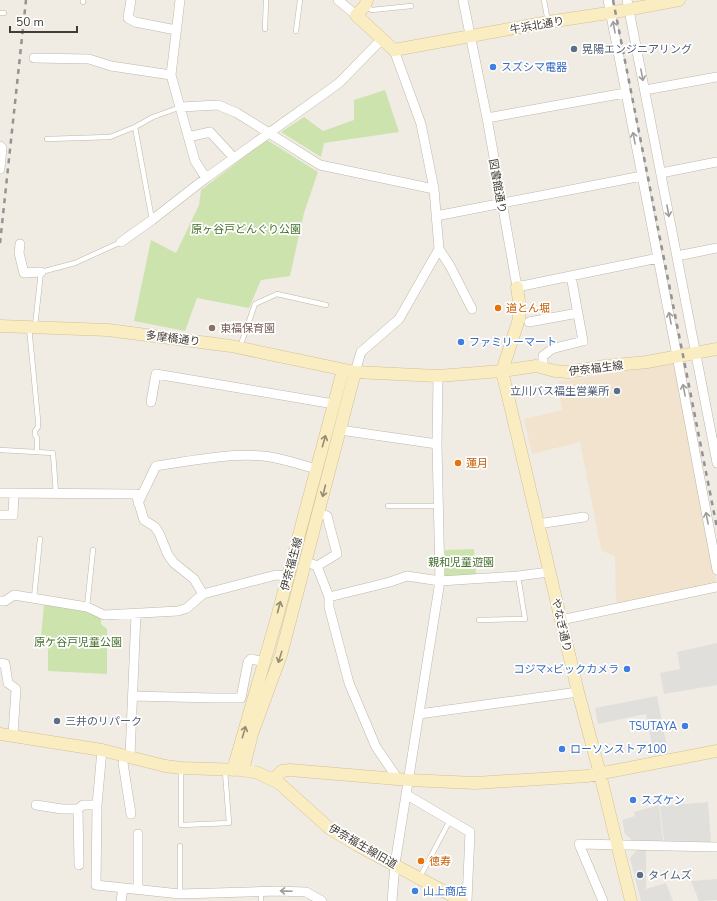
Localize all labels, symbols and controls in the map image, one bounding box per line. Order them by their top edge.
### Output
scale bar [10,8,77,34]
street label: 牛浜北通り [509,13,565,38]
text: 50 m [16,14,44,30]
one-way arrow [610,21,618,34]
place label: 晃陽エンジニアリング [582,42,692,57]
marker: 晃陽エンジニアリング [569,44,579,54]
place label: スズシマ電器 [501,60,567,75]
marker: スズシマ電器 [488,62,498,72]
one-way arrow [638,68,646,81]
one-way arrow [630,132,638,145]
street label: 図書館通り [485,158,510,214]
one-way arrow [665,204,673,217]
park label: 原ヶ谷戸どんぐり公園 [191,222,301,237]
place label: 道とん堀 [506,301,550,316]
marker: 道とん堀 [493,303,503,313]
one-way arrow [666,312,674,325]
place label: 東福保育園 [220,321,275,336]
marker: 東福保育園 [207,323,217,333]
street label: 多摩橋通り [145,328,201,349]
place label: ファミリーマート [469,335,557,350]
marker: ファミリーマート [456,337,466,347]
street label: 伊奈福生線 [568,358,624,379]
place label: 立川バス福生営業所 [510,384,610,399]
one-way arrow [679,384,687,397]
marker: 立川バス福生営業所 [612,386,622,396]
one-way arrow [321,435,328,448]
place label: 蓮月 [466,456,488,471]
marker: 蓮月 [453,458,463,468]
one-way arrow [319,484,327,497]
one-way arrow [703,512,711,525]
street label: 伊奈福生線 [277,536,306,593]
park label: 親和児童遊園 [428,555,494,570]
street label: やなぎ通り [548,597,575,654]
one-way arrow [276,601,284,614]
park label: 原ケ谷戸児童公園 [34,635,122,650]
one-way arrow [276,650,283,663]
place label: コジマ×ビックカメラ [513,662,619,677]
marker: コジマ×ビックカメラ [622,664,632,674]
place label: 三井のリパーク [65,714,142,729]
marker: 三井のリパーク [52,716,62,726]
place label: TSUTAYA [629,719,677,734]
marker: TSUTAYA [680,721,690,731]
one-way arrow [240,726,248,739]
place label: ローソンストア100 [570,742,667,757]
marker: ローソンストア100 [557,744,567,754]
place label: スズケン [641,793,685,808]
marker: スズケン [628,795,638,805]
street label: 伊奈福生線旧道 [326,821,400,872]
place label: 徳寿 [429,854,451,869]
marker: 徳寿 [416,856,426,866]
place label: タイムズ [648,868,692,883]
marker: タイムズ [635,870,645,880]
place label: 山上商店 [423,884,467,899]
marker: 山上商店 [410,886,420,896]
one-way arrow [280,887,293,895]

